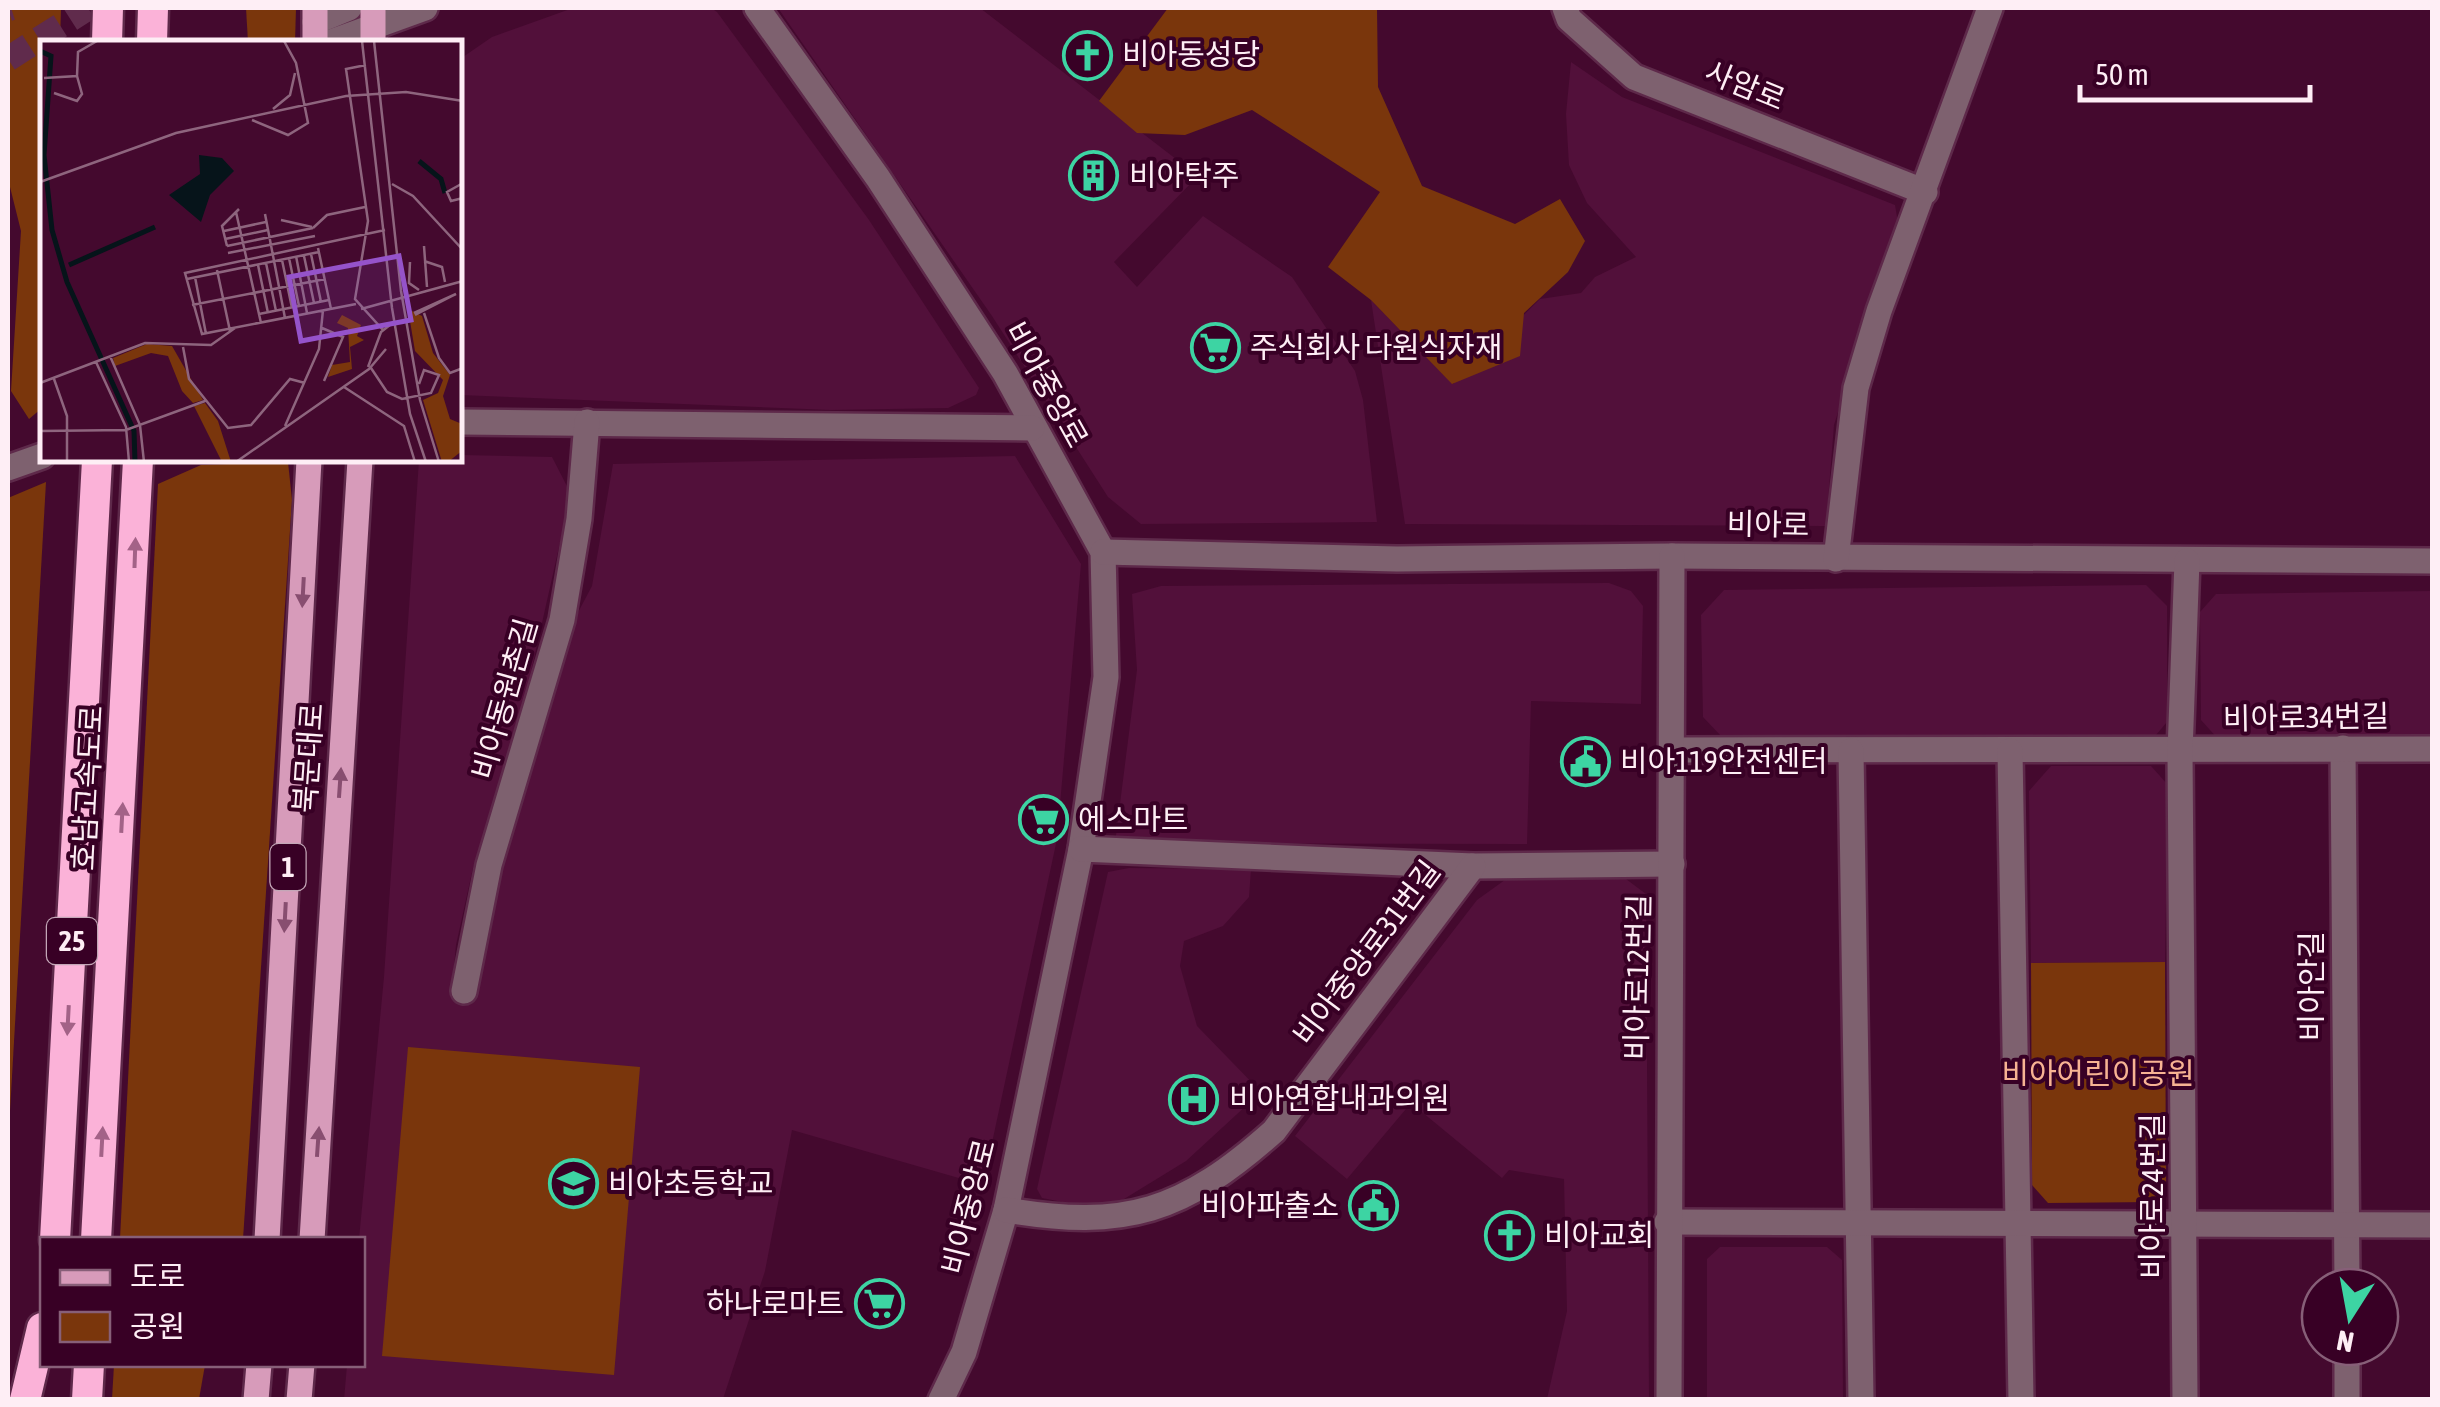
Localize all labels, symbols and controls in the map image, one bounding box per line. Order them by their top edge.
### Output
church icon: 비아동성당 [1061,29,1113,81]
place label: 비아동성당 [1122,37,1260,71]
inset map [40,40,462,462]
scale bar [2080,40,2310,102]
street label: 사암로 [1701,54,1790,116]
text: 50 m [2095,57,2149,91]
building icon: 비아탁주 [1068,150,1120,202]
place label: 비아탁주 [1129,158,1239,192]
street label: 비아중앙로 [999,316,1095,453]
supermarket icon: 주식회사 다원식자재 [1189,322,1241,374]
place label: 주식회사 다원식자재 [1250,330,1503,364]
street label: 비아로 [1726,506,1810,542]
one-way arrow [127,537,143,569]
one-way arrow [295,577,311,609]
street label: 비아동원촌길 [465,614,543,783]
street label: 비아로34번길 [2223,699,2389,735]
street label: 북문대로 [287,702,329,814]
street label: 호남고속도로 [66,704,108,872]
public building icon: 비아119안전센터 [1559,736,1611,788]
place label: 비아119안전센터 [1620,744,1828,778]
one-way arrow [332,766,348,798]
supermarket icon: 에스마트 [1017,794,1069,846]
one-way arrow [114,801,130,833]
place label: 에스마트 [1078,802,1188,836]
road number: 1 [270,844,306,890]
street label: 비아중앙로31번길 [1286,854,1446,1051]
street label: 비아로12번길 [1619,894,1655,1060]
one-way arrow [277,901,293,933]
road number: 25 [47,918,97,964]
street label: 비아안길 [2294,931,2328,1041]
one-way arrow [60,1005,76,1037]
park label: 비아어린이공원 [2001,1056,2195,1090]
hospital icon: 비아연합내과의원 [1168,1073,1220,1125]
place label: 비아연합내과의원 [1229,1081,1450,1115]
street label: 비아로24번길 [2135,1113,2169,1279]
one-way arrow [94,1126,110,1158]
one-way arrow [310,1126,326,1158]
street label: 비아중앙로 [935,1136,1001,1278]
school or university icon: 비아초등학교 [547,1158,599,1210]
place label: 비아초등학교 [608,1166,774,1200]
public building icon: 비아파출소 [1348,1180,1400,1232]
place label: 비아파출소 [1201,1188,1339,1222]
church icon: 비아교회 [1483,1210,1535,1262]
place label: 비아교회 [1544,1218,1654,1252]
legend [40,1237,365,1367]
text: 도로 [130,1259,185,1293]
north arrow [2300,1267,2400,1367]
supermarket icon: 하나로마트 [853,1278,905,1330]
place label: 하나로마트 [706,1286,844,1320]
text: 공원 [130,1309,185,1343]
text: N [2334,1324,2356,1359]

